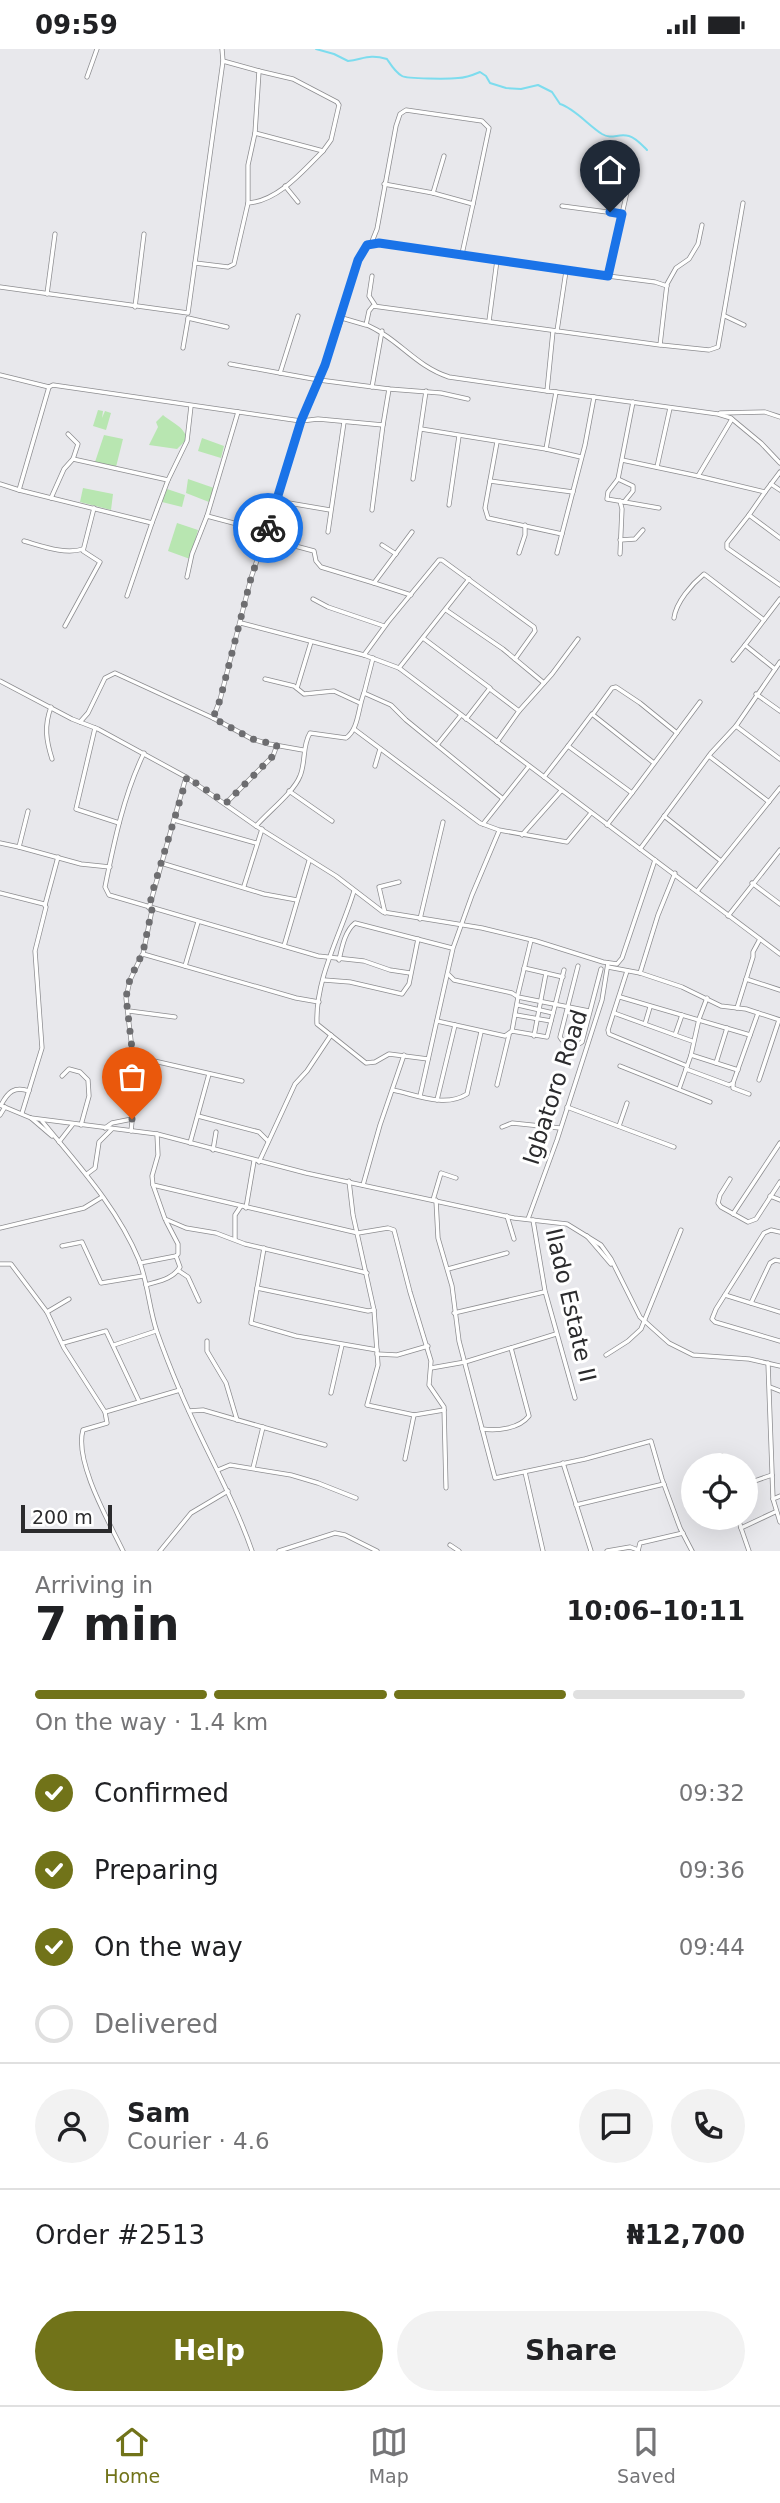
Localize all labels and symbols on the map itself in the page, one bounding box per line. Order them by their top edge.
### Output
pin [580,140,640,212]
courier [233,493,303,563]
street label: Igbatoro Road [518,1006,592,1168]
pin [102,1047,162,1119]
street label: Ilado Estate II [541,1226,601,1384]
scale bar [21,1502,112,1534]

